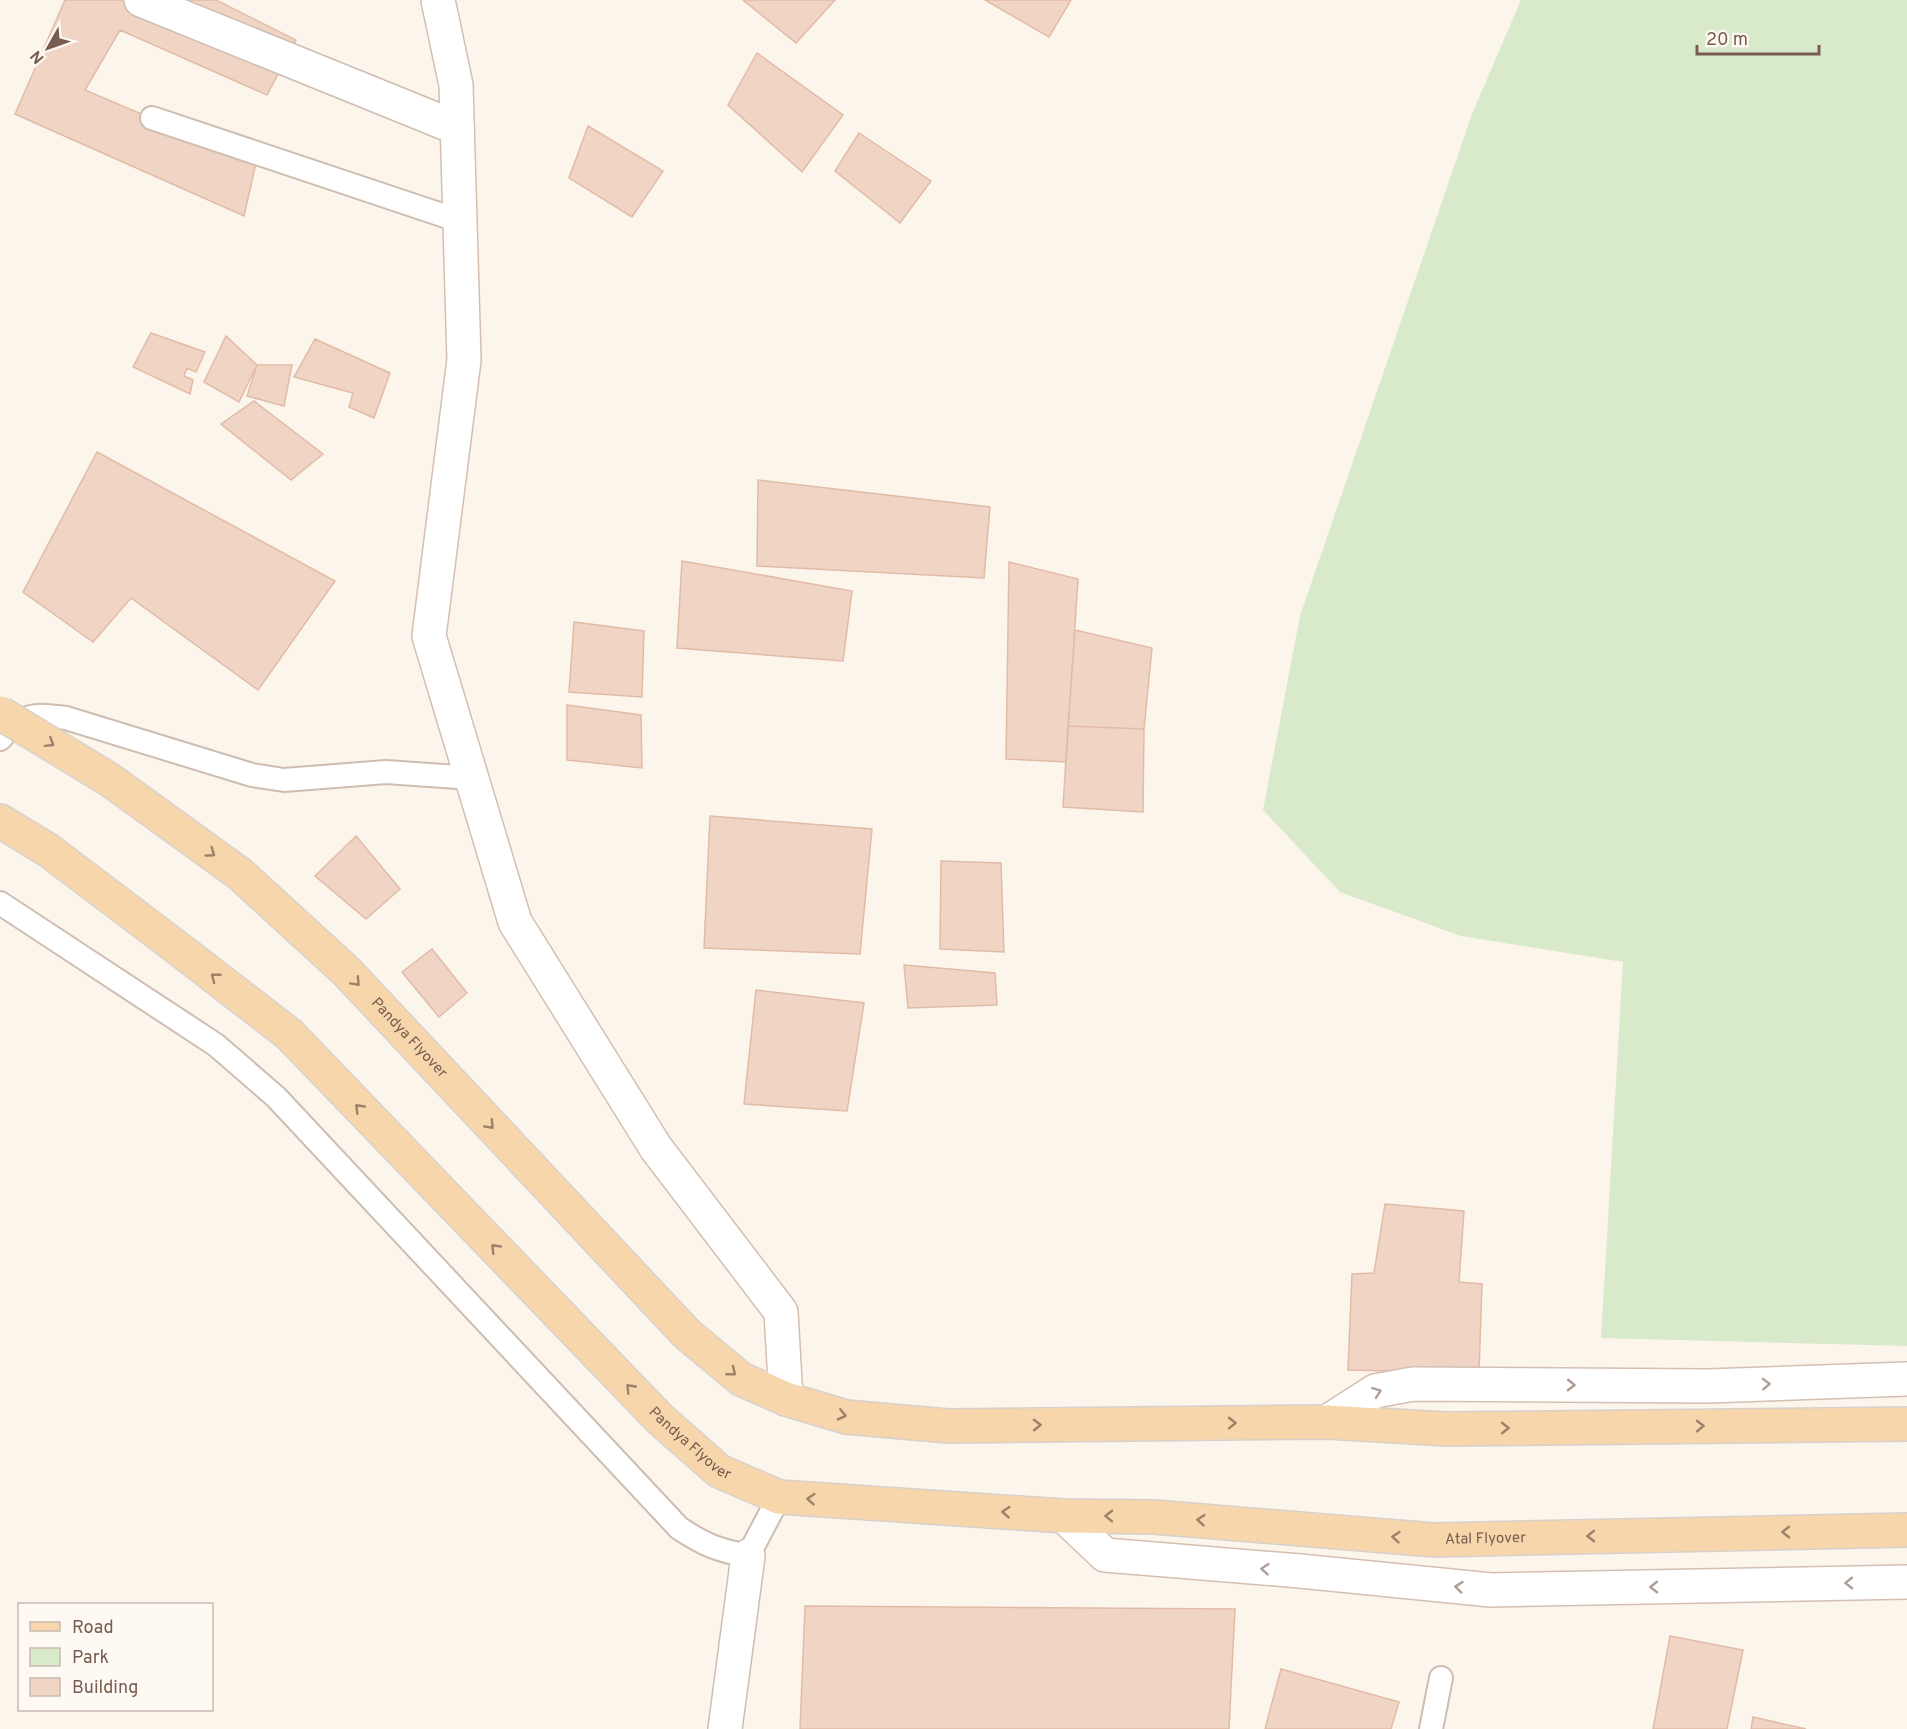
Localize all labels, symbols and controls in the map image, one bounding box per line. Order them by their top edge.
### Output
north arrow [18,18,78,78]
scale bar [1697,18,1818,56]
text: 20 m [1706,29,1748,52]
text: N [27,46,49,67]
one-way arrow [44,736,54,748]
one-way arrow [204,846,215,857]
one-way arrow [211,973,222,984]
one-way arrow [349,975,360,986]
street label: Pandya Flyover [367,994,452,1083]
one-way arrow [356,1104,367,1115]
one-way arrow [483,1118,494,1128]
one-way arrow [491,1244,502,1255]
one-way arrow [725,1364,736,1375]
one-way arrow [1761,1378,1770,1391]
one-way arrow [1566,1379,1575,1391]
one-way arrow [626,1385,637,1395]
one-way arrow [1371,1387,1382,1400]
street label: Pandya Flyover [644,1403,734,1485]
one-way arrow [837,1408,847,1421]
one-way arrow [1227,1417,1236,1429]
one-way arrow [1032,1419,1041,1431]
one-way arrow [1695,1420,1704,1432]
one-way arrow [1500,1422,1509,1434]
one-way arrow [807,1493,816,1506]
one-way arrow [1001,1506,1010,1519]
one-way arrow [1104,1510,1113,1522]
one-way arrow [1197,1514,1206,1527]
one-way arrow [1781,1525,1790,1538]
street label: Atal Flyover [1445,1529,1526,1549]
one-way arrow [1391,1530,1400,1543]
one-way arrow [1586,1530,1595,1542]
one-way arrow [1260,1562,1269,1575]
one-way arrow [1844,1577,1853,1590]
one-way arrow [1454,1581,1463,1594]
one-way arrow [1649,1581,1658,1593]
legend [18,1603,213,1711]
text: Road [72,1617,114,1640]
text: Park [72,1647,109,1670]
text: Building [72,1677,138,1700]

